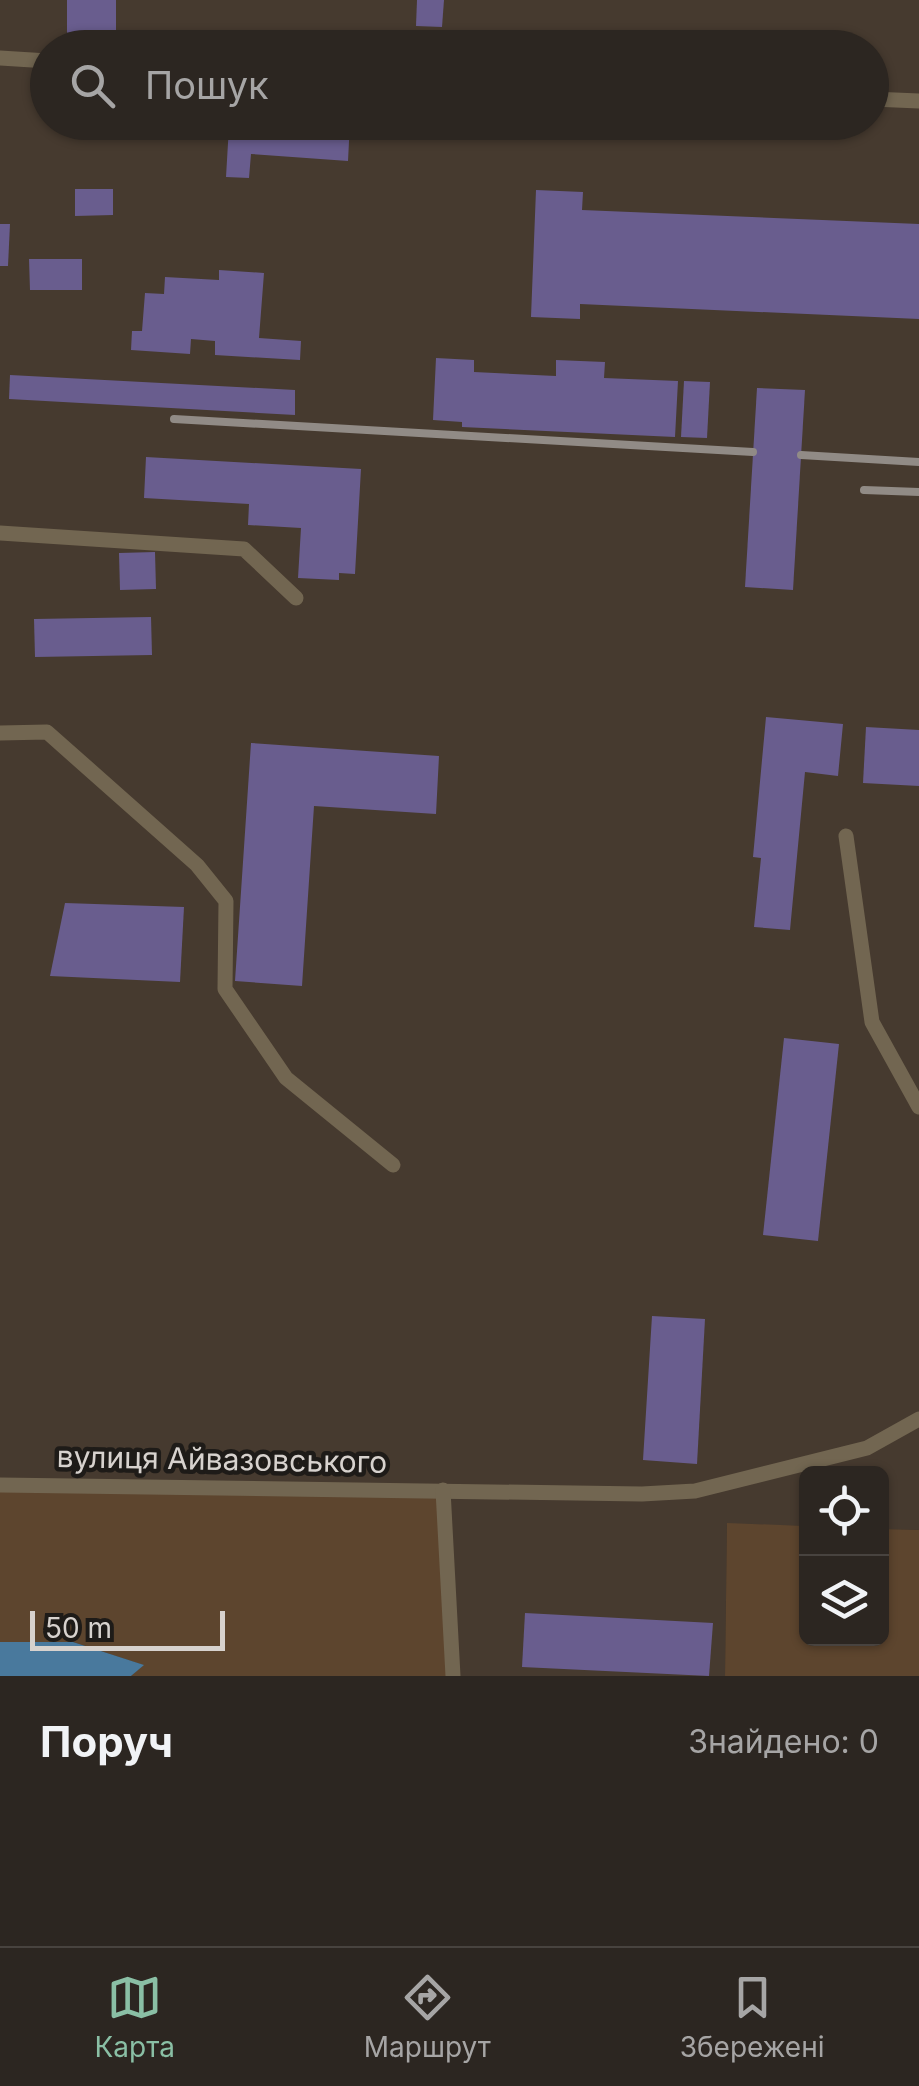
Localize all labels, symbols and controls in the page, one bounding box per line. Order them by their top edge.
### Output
search box [30,30,889,140]
icon: search [65,58,120,113]
text: Пошук [145,62,269,108]
street label: вулиця Айвазовського [56,1438,388,1480]
map controls [799,1466,889,1646]
button: locate [799,1466,889,1556]
button: layers [799,1556,889,1646]
scale bar [30,1606,225,1650]
text: 50 m [45,1611,112,1645]
text: Поруч [40,1716,173,1767]
text: Знайдено: 0 [688,1722,879,1761]
tab: Карта [94,1970,175,2064]
tab: Маршрут [364,1970,491,2064]
tab: Збережені [680,1970,825,2064]

